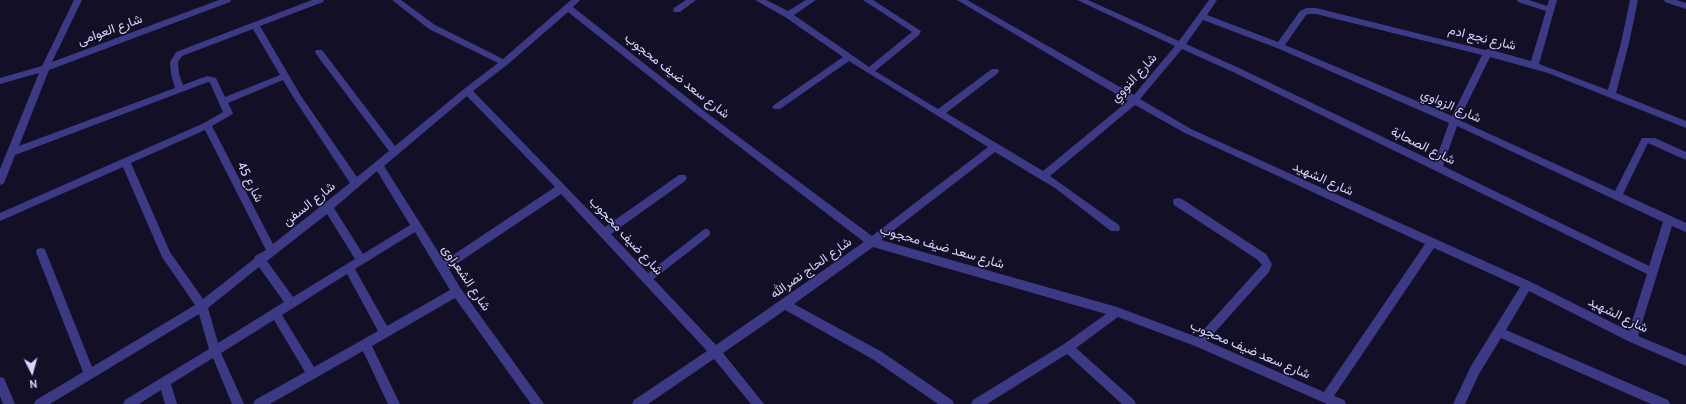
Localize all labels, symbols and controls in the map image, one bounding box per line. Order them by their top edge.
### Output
street label: شارع العوامى [76,11,144,49]
street label: شارع نجع ادم [1446,22,1518,54]
street label: شارع سعد ضيف محجوب [621,30,733,122]
street label: شارع النووي [1108,50,1160,106]
street label: شارع الزواوي [1418,86,1484,126]
street label: شارع الصحابة [1388,124,1458,168]
street label: شارع 45 [233,159,267,205]
street label: شارع الشهيد [1290,159,1356,199]
street label: شارع السفن [280,179,338,229]
street label: شارع ضيف محجوب [586,194,666,278]
street label: شارع سعد ضيف محجوب [878,222,1006,272]
street label: شارع الحاج نصرالله [767,234,855,302]
street label: شارع الشعراوى [438,242,494,314]
street label: شارع الشهيد [1585,294,1651,336]
street label: شارع سعد ضيف محجوب [1188,318,1312,382]
north arrow [12,352,52,392]
text: N [29,377,38,391]

